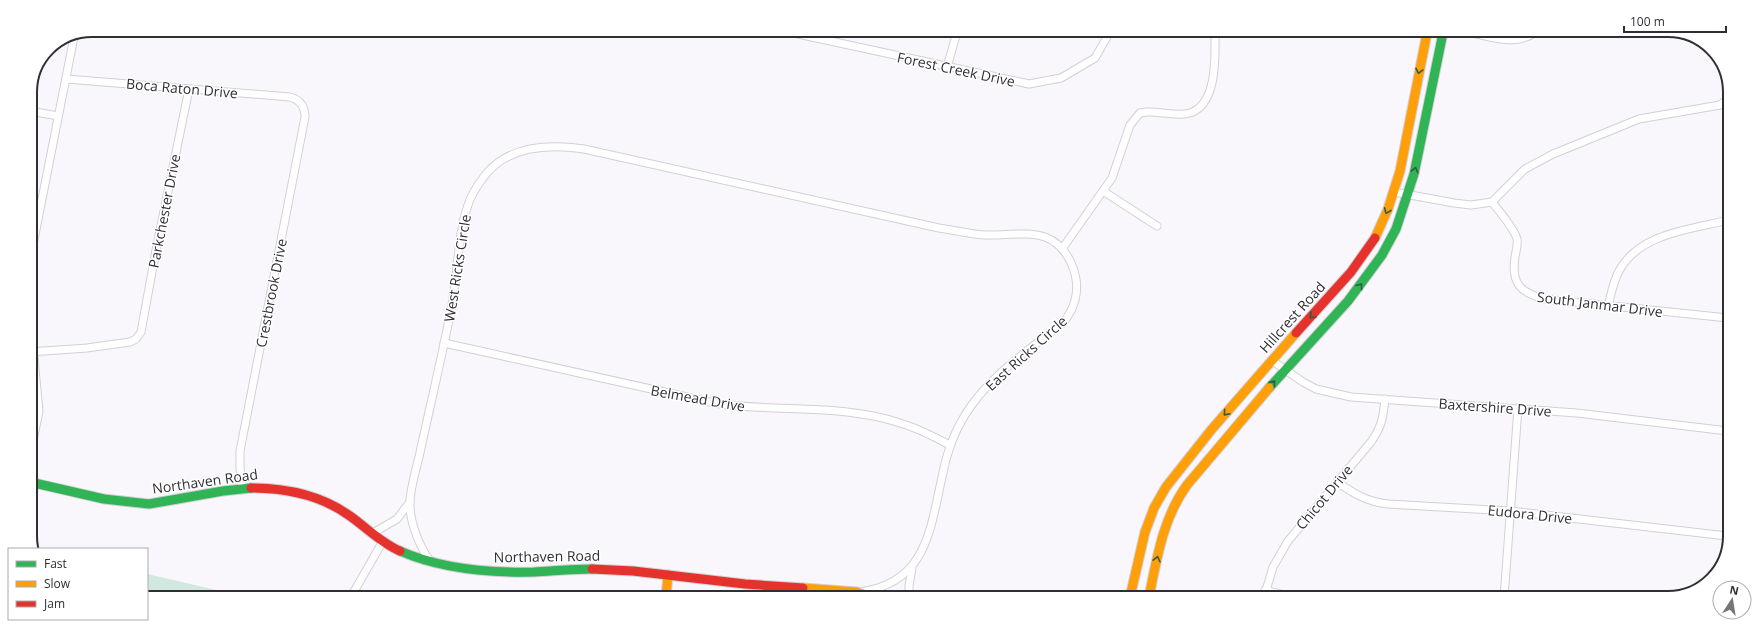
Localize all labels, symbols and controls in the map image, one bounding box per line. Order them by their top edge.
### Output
scale bar [1624,8,1726,34]
text: 100 m [1630,13,1665,30]
street label: Forest Creek Drive [895,47,1017,91]
one-way arrow [1415,68,1423,74]
street label: Boca Raton Drive [125,74,239,102]
street label: Parkchester Drive [144,152,184,270]
one-way arrow [1411,167,1419,173]
one-way arrow [1383,207,1391,214]
street label: West Ricks Circle [439,213,475,323]
street label: Crestbrook Drive [251,237,291,349]
street label: Hillcrest Road [1255,277,1329,357]
one-way arrow [1356,284,1363,291]
street label: South Janmar Drive [1536,287,1664,321]
street label: East Ricks Circle [981,311,1071,395]
one-way arrow [1309,311,1317,319]
street label: Belmead Drive [649,380,747,416]
one-way arrow [1268,380,1275,387]
street label: Baxtershire Drive [1438,394,1552,420]
one-way arrow [1223,409,1230,416]
street label: Chicot Drive [1291,461,1357,533]
street label: Northaven Road [151,464,259,498]
street label: Eudora Drive [1487,500,1573,528]
street label: Northaven Road [494,546,600,566]
legend [8,548,148,620]
text: Fast [44,555,67,572]
one-way arrow [1153,556,1161,562]
text: Slow [44,575,71,592]
north arrow [1712,580,1752,620]
text: N [1728,581,1740,598]
text: Jam [43,595,65,612]

